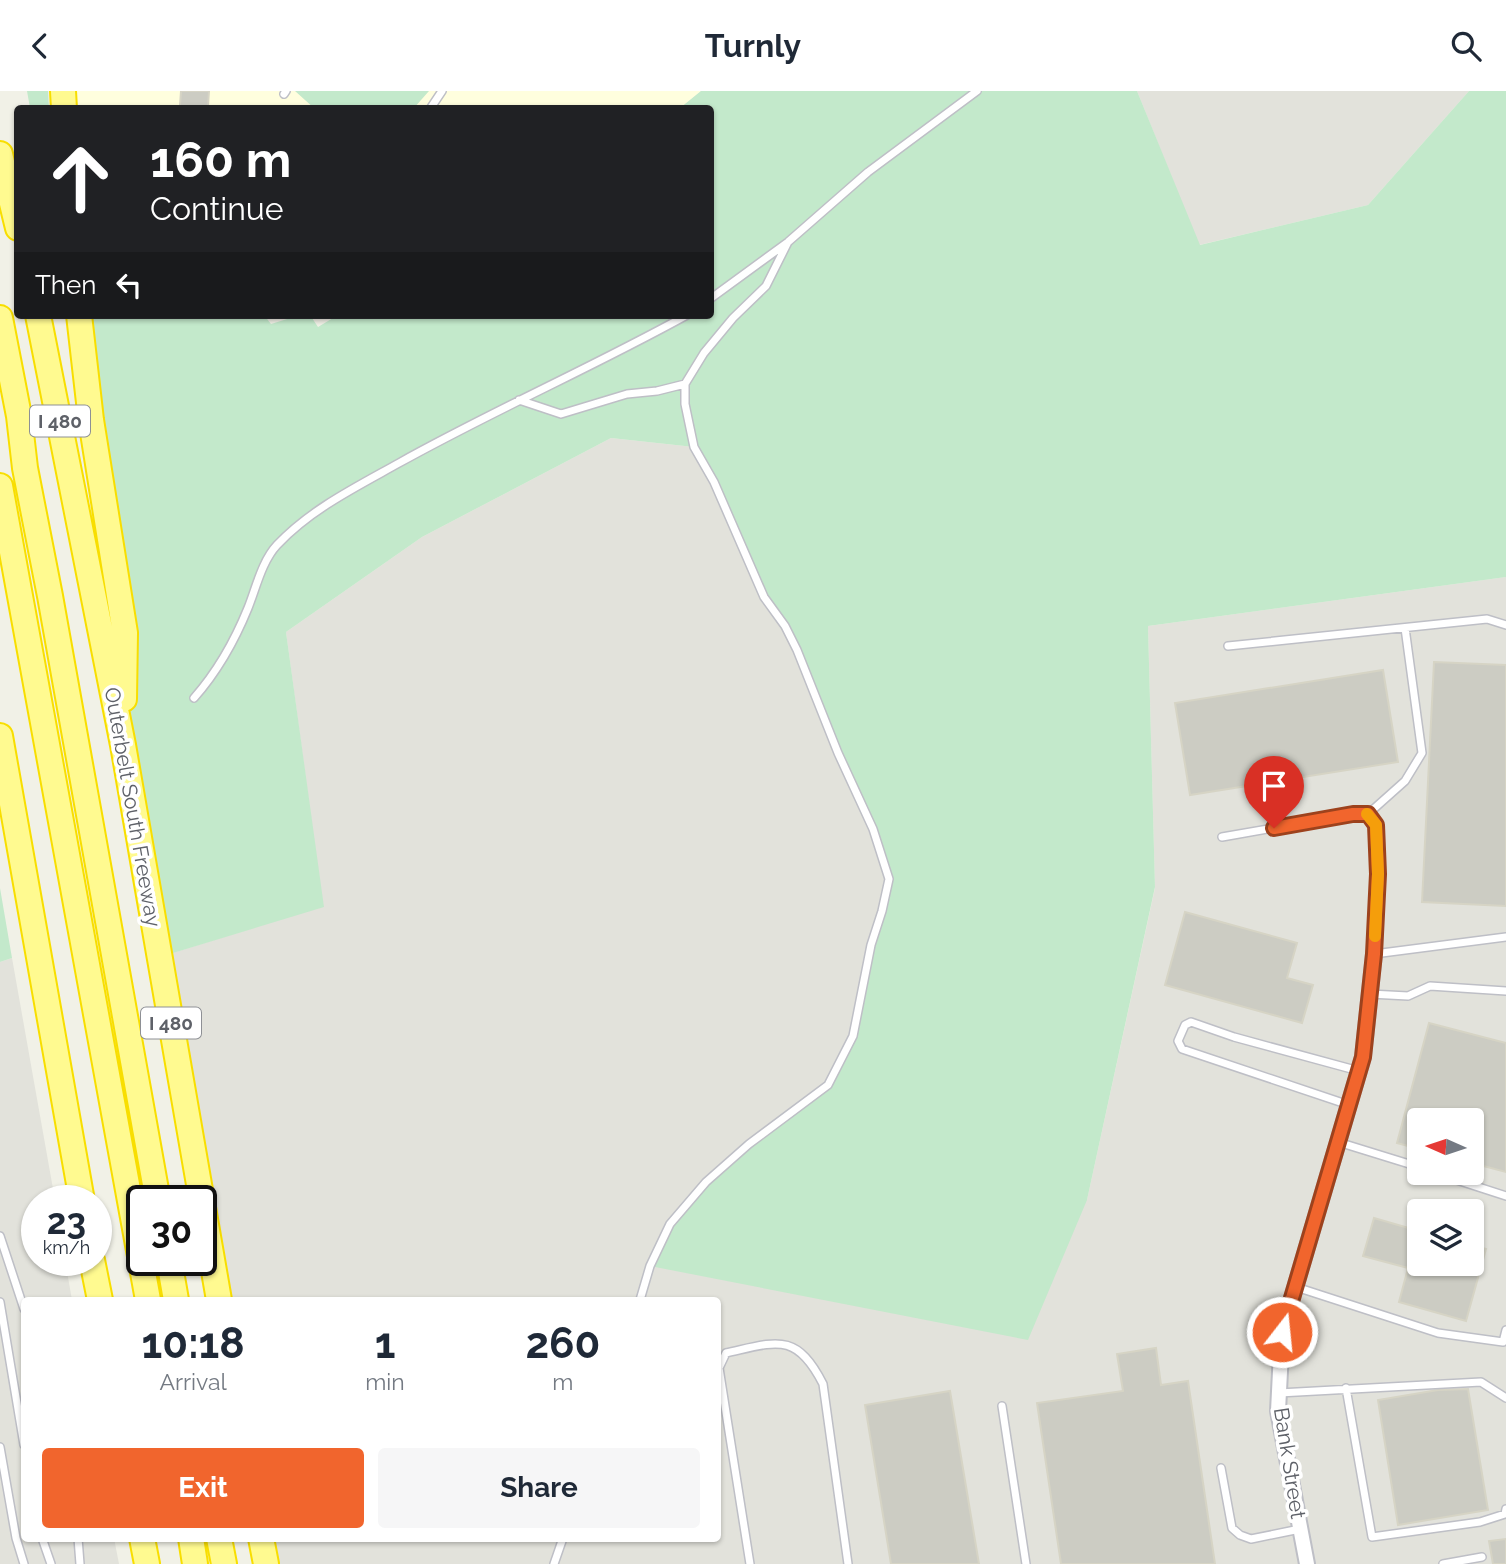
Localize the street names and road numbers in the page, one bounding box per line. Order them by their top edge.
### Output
road number: I 480 [30,405,90,437]
street label: Outerbelt South Freeway [100,685,166,929]
road number: I 480 [141,1007,201,1039]
street label: Bank Street [1269,1406,1311,1520]

